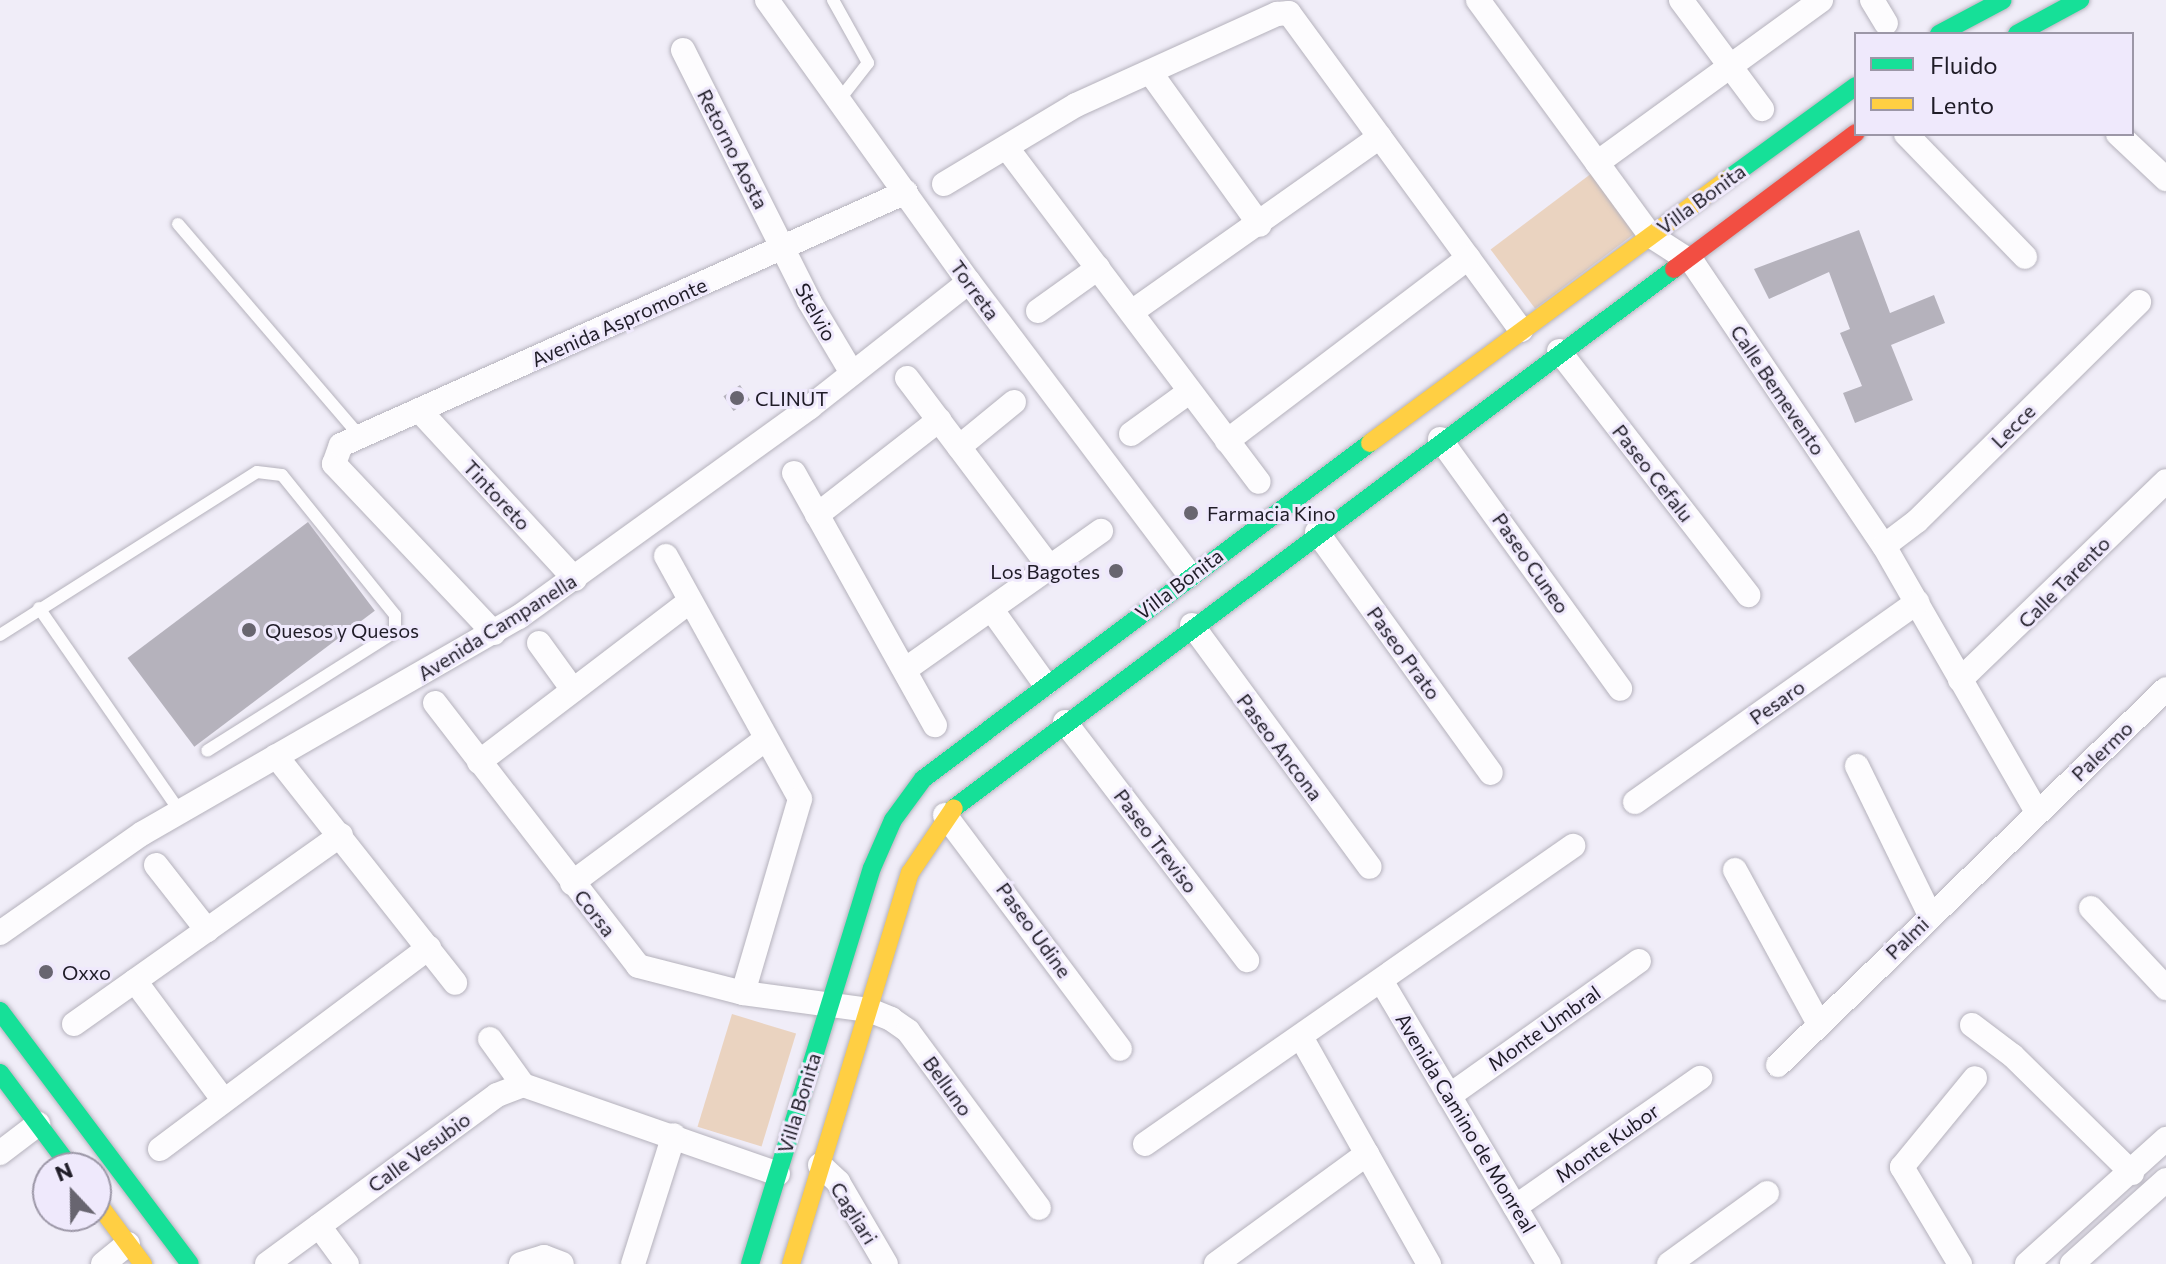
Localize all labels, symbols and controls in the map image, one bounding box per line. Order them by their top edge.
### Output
legend [1854,32,2134,136]
text: Fluido [1930,50,1998,79]
street label: Retorno Aosta [693,85,773,213]
text: Lento [1930,90,1994,119]
street label: Villa Bonita [1652,159,1750,239]
street label: Torreta [945,255,1005,325]
street label: Avenida Aspromonte [527,272,711,372]
street label: Stelvio [790,279,842,345]
street label: Calle Bemevento [1726,320,1830,460]
place label: CLINUT [755,386,828,410]
marker: CLINUT [726,387,748,409]
street label: Lecce [1986,399,2040,453]
street label: Paseo Cefalu [1608,420,1698,526]
street label: Tintoreto [458,455,536,535]
place label: Farmacia Kino [1207,501,1336,525]
marker: Farmacia Kino [1182,504,1200,522]
street label: Paseo Cuneo [1488,508,1574,618]
street label: Calle Tarento [2013,531,2115,633]
street label: Villa Bonita [1130,543,1228,625]
place label: Los Bagotes [990,559,1100,583]
marker: Los Bagotes [1107,562,1125,580]
street label: Avenida Campanella [413,568,581,686]
street label: Paseo Prato [1362,602,1446,704]
place label: Quesos y Quesos [265,618,419,642]
marker: Quesos y Quesos [240,621,258,639]
street label: Pesaro [1745,674,1809,730]
street label: Paseo Ancona [1232,689,1328,805]
street label: Palermo [2066,716,2138,786]
street label: Paseo Treviso [1109,784,1203,898]
street label: Paseo Udine [991,878,1077,982]
street label: Corsa [569,885,621,941]
street label: Palmi [1880,912,1934,964]
place label: Oxxo [62,960,111,984]
marker: Oxxo [37,963,55,981]
street label: Monte Umbral [1483,980,1605,1076]
street label: Avenida Camino de Monreal [1391,1009,1541,1237]
street label: Villa Bonita [772,1050,826,1156]
street label: Belluno [918,1051,978,1121]
street label: Monte Kubor [1551,1098,1663,1188]
street label: Calle Vesubio [363,1107,475,1197]
north arrow [32,1152,112,1232]
text: N [51,1156,76,1187]
street label: Cagliari [826,1177,882,1249]

